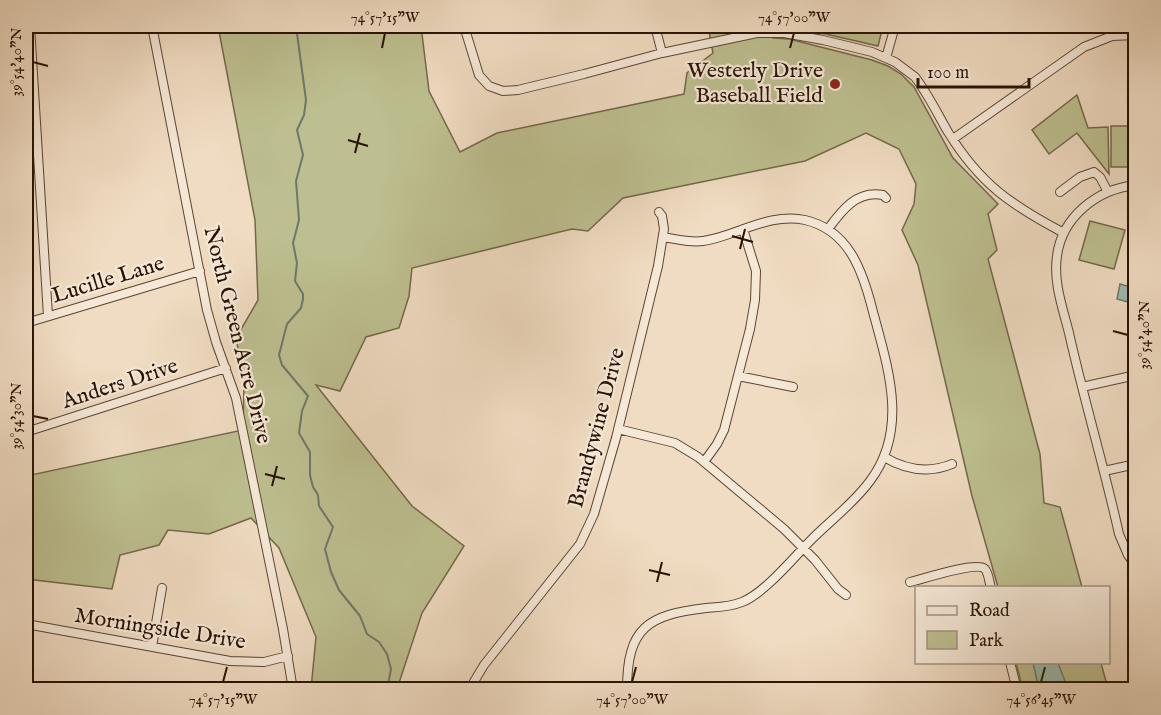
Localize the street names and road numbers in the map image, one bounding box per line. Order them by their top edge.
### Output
street label: North Green Acre Drive [196,223,278,447]
street label: Lucille Lane [48,250,168,310]
street label: Brandywine Drive [562,345,632,511]
street label: Anders Drive [58,352,182,416]
street label: Morningside Drive [72,602,248,656]

